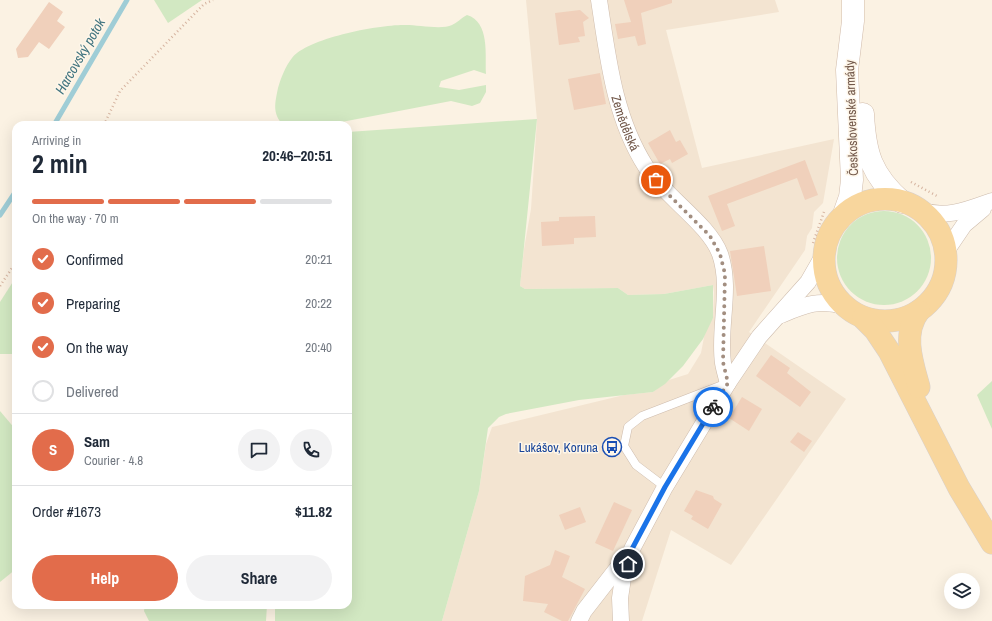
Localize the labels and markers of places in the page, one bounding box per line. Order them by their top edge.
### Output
pin [639,163,673,197]
bus stop icon: Lukášov, Koruna [601,436,623,458]
place label: Lukášov, Koruna [519,439,598,456]
pin [611,547,645,581]

